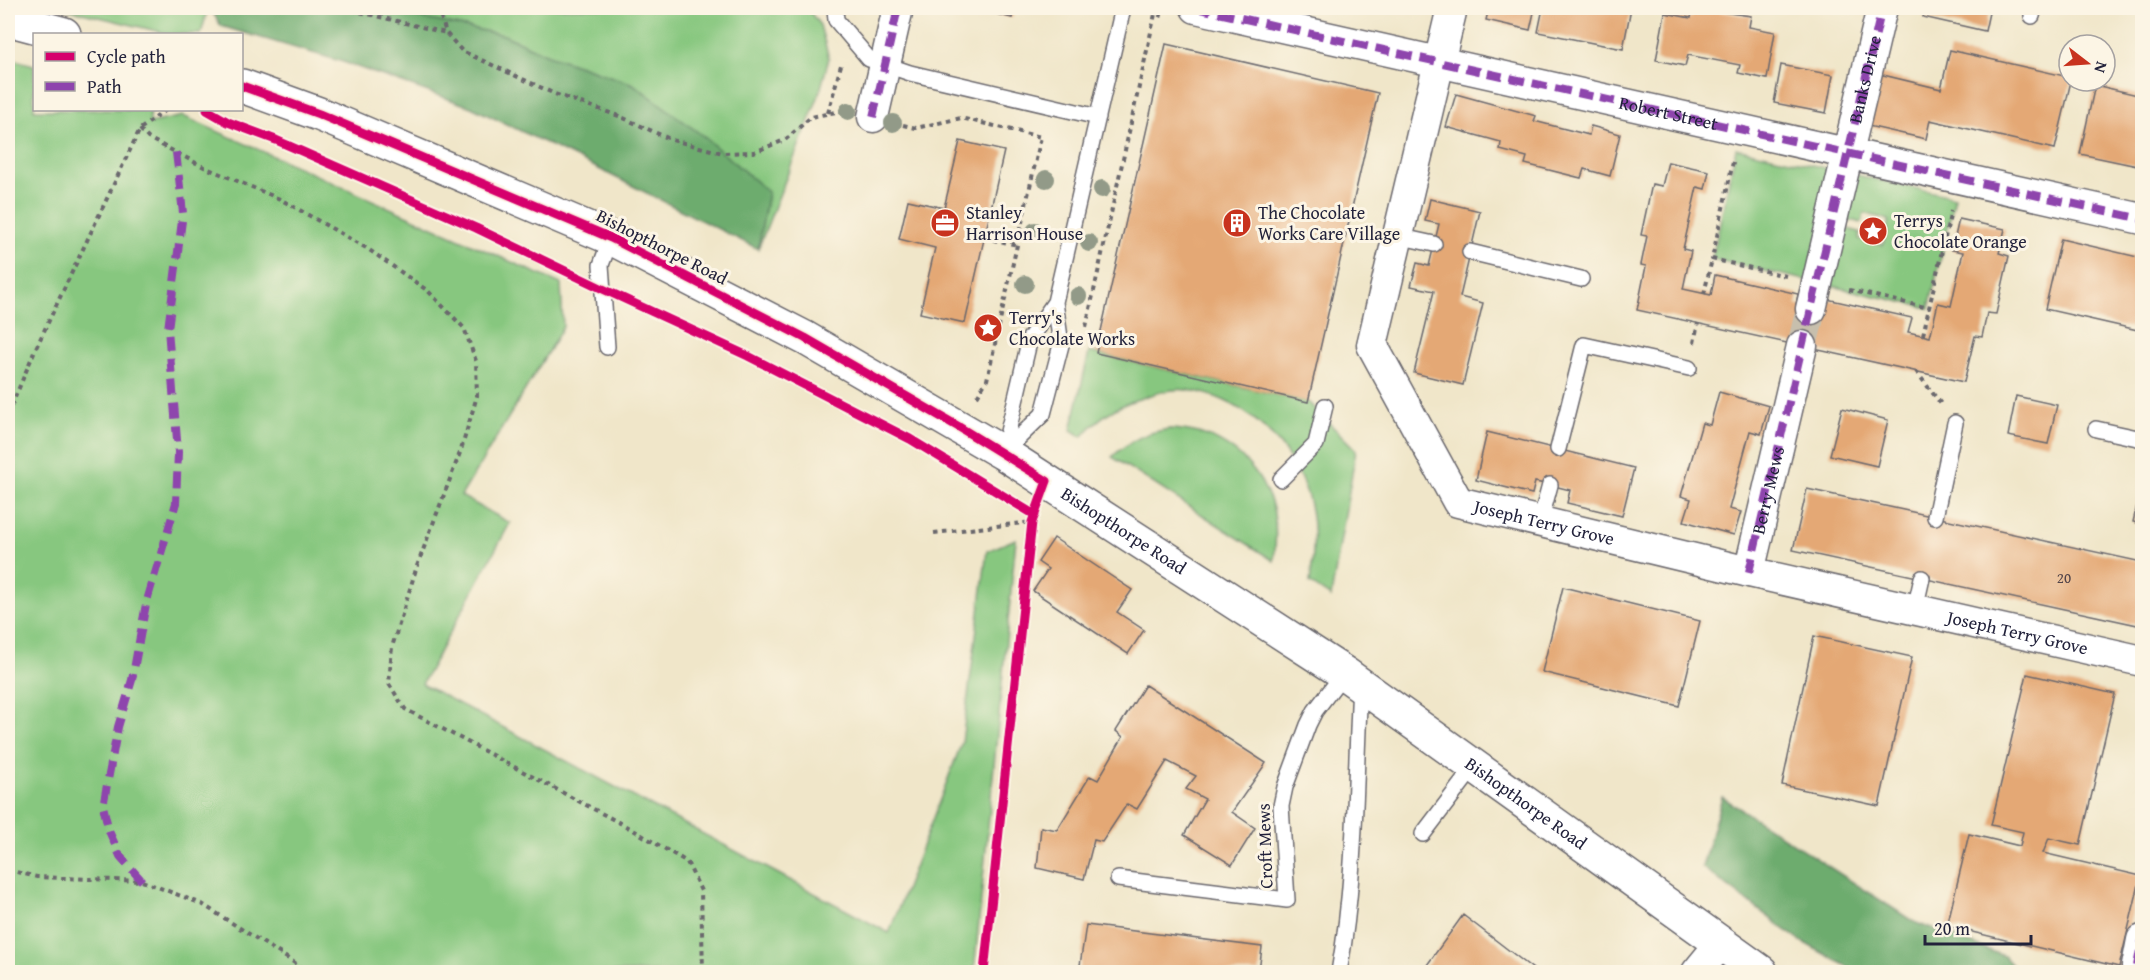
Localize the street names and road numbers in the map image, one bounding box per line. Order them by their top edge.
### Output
street label: Banks Drive [1841,33,1888,126]
street label: Robert Street [1616,89,1721,137]
street label: Bishopthorpe Road [592,202,733,292]
street label: Berry Mews [1744,443,1791,537]
street label: Bishopthorpe Road [1056,480,1192,581]
street label: Joseph Terry Grove [1469,492,1617,552]
street label: Joseph Terry Grove [1943,603,2091,661]
street label: Bishopthorpe Road [1460,750,1593,856]
street label: Croft Mews [1250,803,1279,889]

